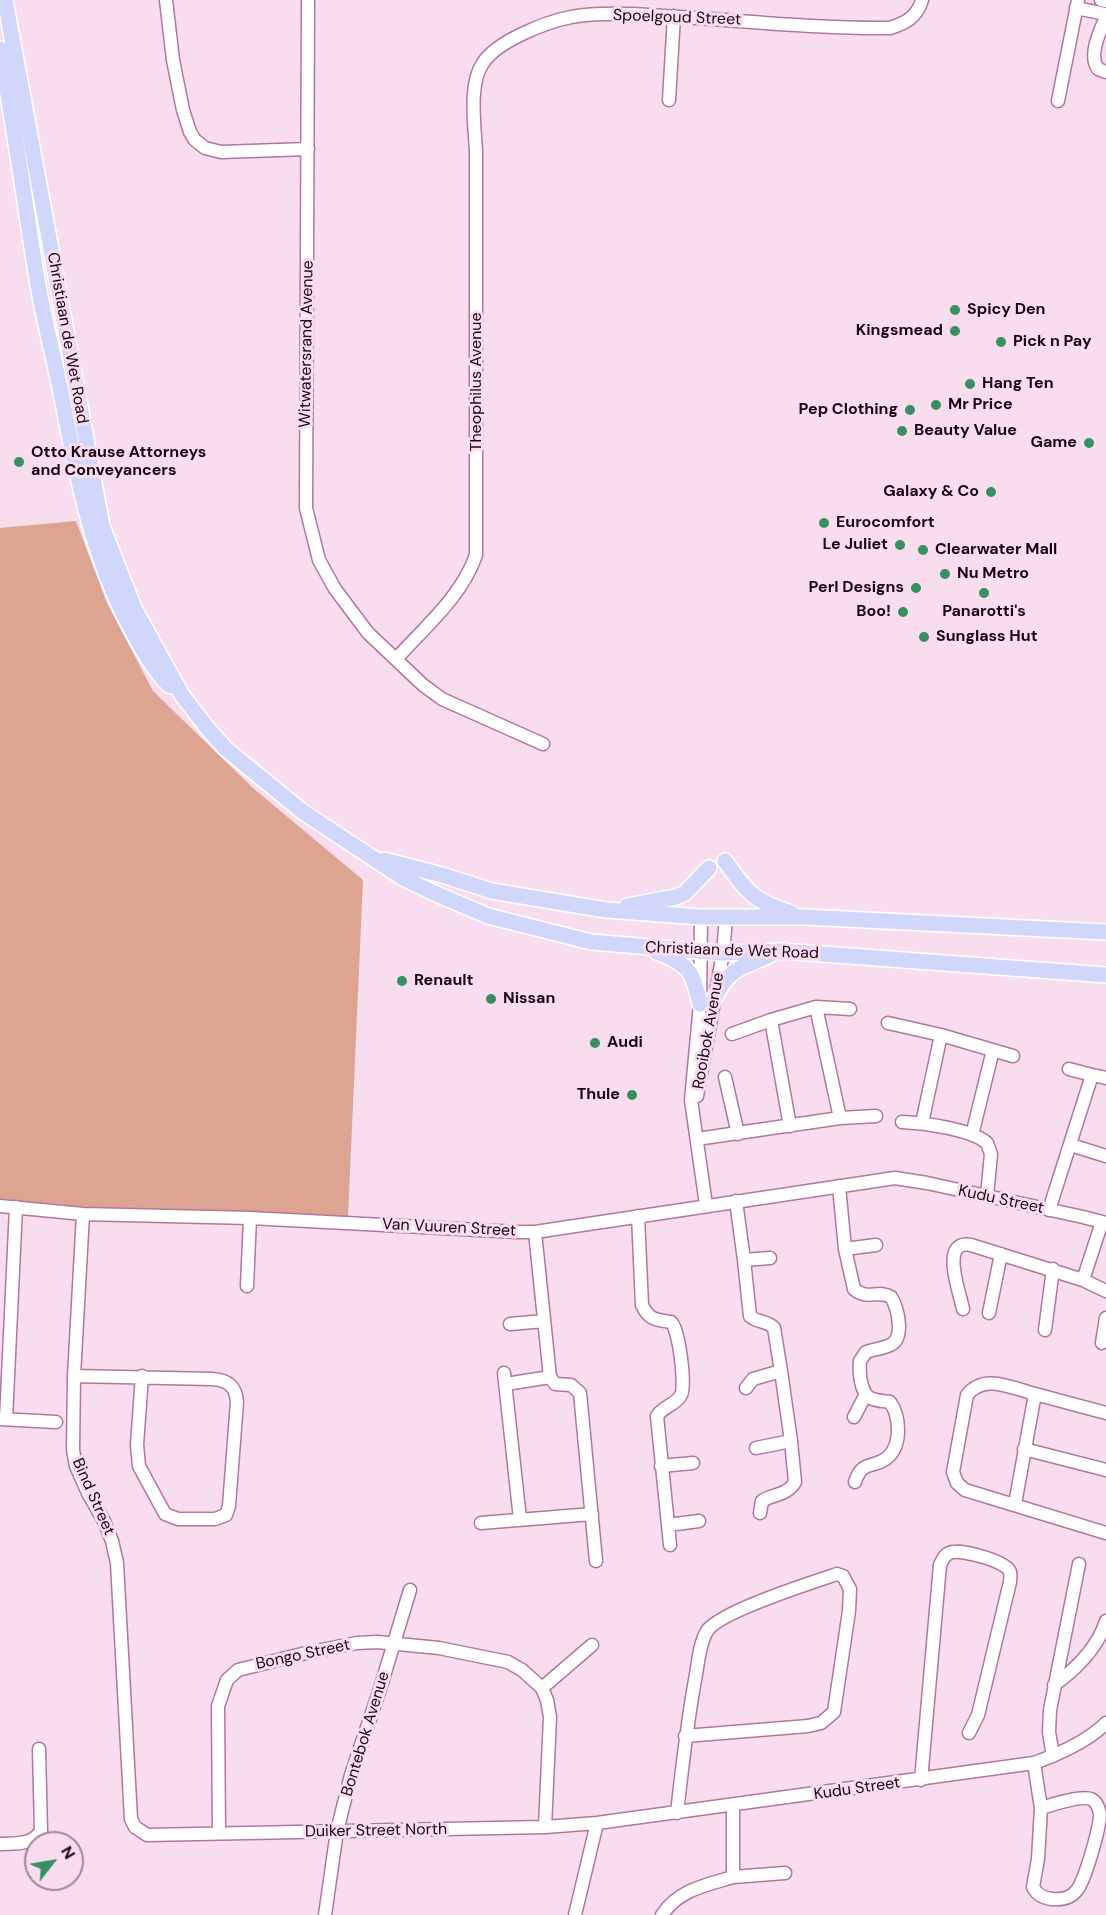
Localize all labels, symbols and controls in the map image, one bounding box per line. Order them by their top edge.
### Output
street label: Spoelgoud Street [613,6,741,30]
street label: Christiaan de Wet Road [42,251,92,425]
street label: Witwatersrand Avenue [296,260,318,428]
place label: Spicy Den [967,300,1045,320]
marker: Spicy Den [948,303,962,317]
street label: Theophilus Avenue [467,312,487,452]
place label: Kingsmead [856,321,943,341]
marker: Kingsmead [948,324,962,338]
place label: Pick n Pay [1013,332,1092,352]
marker: Pick n Pay [994,335,1008,349]
place label: Hang Ten [982,374,1054,394]
marker: Hang Ten [963,377,977,391]
place label: Mr Price [948,395,1013,415]
marker: Mr Price [929,398,943,412]
place label: Pep Clothing [799,400,898,420]
marker: Pep Clothing [903,403,917,417]
place label: Beauty Value [914,421,1017,441]
marker: Beauty Value [895,424,909,438]
place label: Game [1030,433,1077,453]
marker: Game [1082,436,1096,450]
place label: Otto Krause Attorneys and Conveyancers [31,443,206,481]
marker: Otto Krause Attorneys and Conveyancers [12,455,26,469]
place label: Galaxy & Co [883,482,979,502]
marker: Galaxy & Co [984,485,998,499]
place label: Eurocomfort [836,513,935,533]
marker: Eurocomfort [817,516,831,530]
place label: Le Juliet [822,535,888,555]
marker: Le Juliet [893,538,907,552]
place label: Clearwater Mall [935,540,1057,560]
marker: Clearwater Mall [916,543,930,557]
place label: Nu Metro [957,564,1029,584]
marker: Nu Metro [938,567,952,581]
place label: Perl Designs [809,578,904,598]
marker: Perl Designs [909,581,923,595]
marker: Panarotti's [977,586,991,600]
place label: Boo! [856,602,891,622]
place label: Panarotti's [942,602,1026,622]
marker: Boo! [896,605,910,619]
place label: Sunglass Hut [936,627,1038,647]
marker: Sunglass Hut [917,630,931,644]
street label: Christiaan de Wet Road [645,938,819,964]
place label: Renault [414,971,474,991]
street label: Rooibok Avenue [689,971,729,1091]
marker: Renault [395,974,409,988]
place label: Nissan [503,989,555,1009]
marker: Nissan [484,992,498,1006]
place label: Audi [607,1033,643,1053]
marker: Audi [588,1036,602,1050]
place label: Thule [577,1085,620,1105]
marker: Thule [625,1088,639,1102]
street label: Kudu Street [956,1182,1046,1218]
street label: Van Vuuren Street [381,1215,517,1241]
street label: Bind Street [67,1456,119,1538]
street label: Bongo Street [254,1636,352,1674]
street label: Bontebok Avenue [338,1669,394,1799]
street label: Kudu Street [813,1773,901,1805]
street label: Duiker Street North [305,1820,447,1842]
north arrow [24,1831,84,1891]
text: N [56,1842,80,1863]

